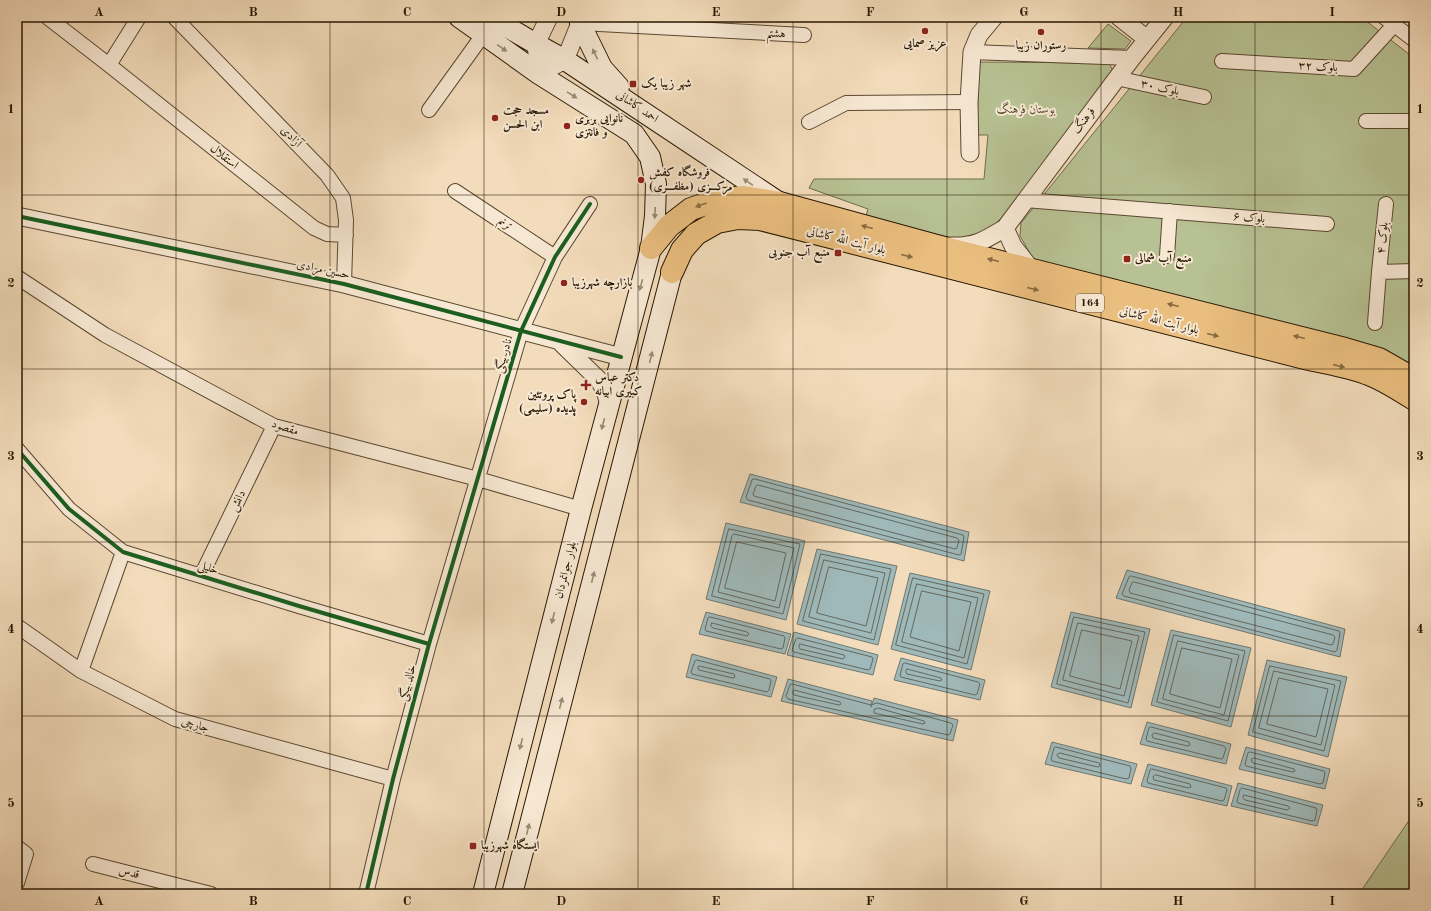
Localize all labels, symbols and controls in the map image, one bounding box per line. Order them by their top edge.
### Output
text: A [94,6,104,19]
text: B [248,6,258,19]
text: C [403,6,411,19]
text: D [556,6,566,19]
text: E [712,6,721,19]
text: F [866,6,875,19]
text: G [1019,6,1029,19]
text: H [1173,6,1184,19]
text: I [1329,6,1335,19]
marker: عزیز صمایی [920,26,930,36]
marker: رستوران زیبا [1036,27,1046,37]
street label: هشتم [766,28,786,45]
place label: عزیز صمایی [902,37,947,52]
place label: رستوران زیبا [1016,39,1066,53]
one-way arrow [496,44,507,52]
one-way arrow [592,49,598,60]
street label: بلوک ۳۲ [1298,60,1338,74]
place label: شهر زیبا یک [641,76,691,91]
street label: بلوک ۳۰ [1140,78,1180,98]
marker: شهر زیبا یک [628,79,638,89]
street label: احمد کاشانی [614,88,661,126]
one-way arrow [567,91,577,99]
park label: بوستان فرهنگ [997,101,1056,117]
text: 1 [7,103,15,116]
text: 1 [1416,103,1424,116]
street label: فرهنگ [1068,104,1098,137]
place label: مسجد حجت ابن الحسن [503,105,549,132]
place label: نانوایی بربری و فانتزی [575,112,623,139]
marker: مسجد حجت ابن الحسن [490,113,500,123]
marker: نانوایی بربری و فانتزی [562,121,572,131]
street label: آزادی [278,122,307,151]
street label: استقلال [208,142,241,172]
place label: فروشگاه کفش مرکـــزی (مظفـــری) [649,164,732,195]
marker: فروشگاه کفش مرکـــزی (مظفـــری) [636,175,646,185]
one-way arrow [742,178,754,185]
one-way arrow [694,203,706,209]
one-way arrow [651,207,658,219]
street label: بلوک ۶ [1232,211,1266,225]
street label: ترنم [493,215,515,236]
street label: بلوار آیت الله کاشانی [805,221,888,258]
street label: بلوک ۴ [1375,221,1391,255]
one-way arrow [861,224,873,230]
place label: منبع آب جنوبی [767,244,830,264]
marker: منبع آب جنوبی [833,248,843,258]
place label: منبع آب شمالی [1134,250,1192,270]
one-way arrow [900,254,913,260]
marker: منبع آب شمالی [1122,254,1132,264]
one-way arrow [987,256,999,262]
street label: حسین مرادی [295,258,351,283]
place label: بازارچه شهرزیبا [572,276,632,291]
text: 2 [7,277,15,290]
text: 2 [1416,277,1424,290]
marker: بازارچه شهرزیبا [559,278,569,288]
one-way arrow [638,280,644,292]
one-way arrow [1026,286,1039,292]
road number: 164 [1076,294,1104,312]
street label: بلوار آیت الله کاشانی [1118,301,1201,338]
one-way arrow [1167,302,1179,308]
one-way arrow [1207,332,1219,338]
one-way arrow [1293,334,1305,340]
street label: نادر بیگی [491,337,517,375]
one-way arrow [648,350,654,363]
one-way arrow [1333,363,1345,369]
place label: دکتر عباس کبیری ابیانه [595,371,642,399]
marker: دکتر عباس کبیری ابیانه [580,379,592,391]
place label: پاک پروتئین پدیده (سلیمی) [519,388,577,417]
marker: پاک پروتئین پدیده (سلیمی) [579,397,589,407]
street label: مقصود [270,418,300,439]
one-way arrow [600,419,606,431]
text: 3 [7,450,15,463]
text: 3 [1416,450,1424,463]
street label: دانش [228,488,250,514]
street label: بلوار جوانمردان [553,540,580,600]
street label: خلیلی [196,559,220,579]
one-way arrow [591,571,597,584]
one-way arrow [550,612,556,624]
text: 4 [7,623,15,636]
text: 4 [1416,623,1424,636]
street label: خالد بیگی [395,663,421,703]
one-way arrow [558,697,564,709]
street label: جارچی [180,716,210,734]
one-way arrow [518,738,524,750]
text: 5 [7,797,15,810]
text: 5 [1416,797,1424,810]
one-way arrow [526,823,532,835]
place label: ایستگاه شهرزیبا [481,837,540,853]
marker: ایستگاه شهرزیبا [468,841,478,851]
street label: قدس [117,865,141,882]
text: A [94,895,104,908]
text: B [248,895,258,908]
text: C [403,895,411,908]
text: D [556,895,566,908]
text: E [712,895,721,908]
text: F [866,895,875,908]
text: G [1019,895,1029,908]
text: H [1173,895,1184,908]
text: I [1329,895,1335,908]

